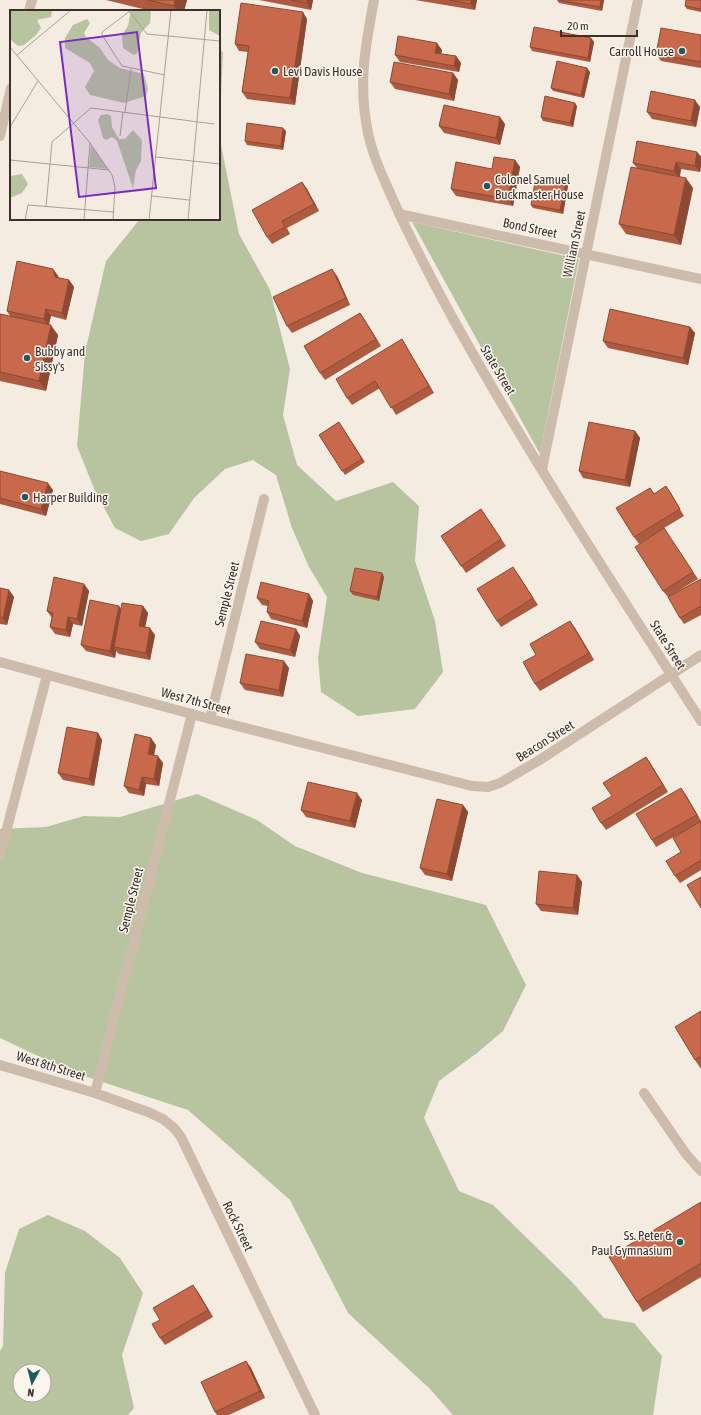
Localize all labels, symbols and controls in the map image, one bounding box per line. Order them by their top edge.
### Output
inset map [10,10,220,220]
scale bar [561,12,637,38]
text: 20 m [567,19,589,33]
place label: Carroll House [609,44,674,59]
marker: Carroll House [677,46,687,56]
place label: Levi Davis House [283,64,363,79]
marker: Levi Davis House [270,66,280,76]
place label: Colonel Samuel Buckmaster House [495,172,584,202]
marker: Colonel Samuel Buckmaster House [482,181,492,191]
street label: William Street [560,209,588,279]
street label: Bond Street [502,215,559,241]
street label: State Street [477,343,519,398]
place label: Bubby and Sissy's [35,344,85,374]
marker: Bubby and Sissy's [22,353,32,363]
place label: Harper Building [33,490,108,505]
marker: Harper Building [20,492,30,502]
street label: Semple Street [212,560,242,628]
street label: State Street [647,618,689,673]
street label: West 7th Street [160,685,233,718]
street label: Beacon Street [513,717,577,765]
street label: Semple Street [116,866,146,934]
street label: West 8th Street [15,1048,88,1084]
street label: Rock Street [220,1199,257,1254]
place label: Ss. Peter & Paul Gymnasium [591,1228,672,1258]
marker: Ss. Peter & Paul Gymnasium [675,1237,685,1247]
north arrow [12,1363,52,1403]
text: N [27,1387,35,1399]

